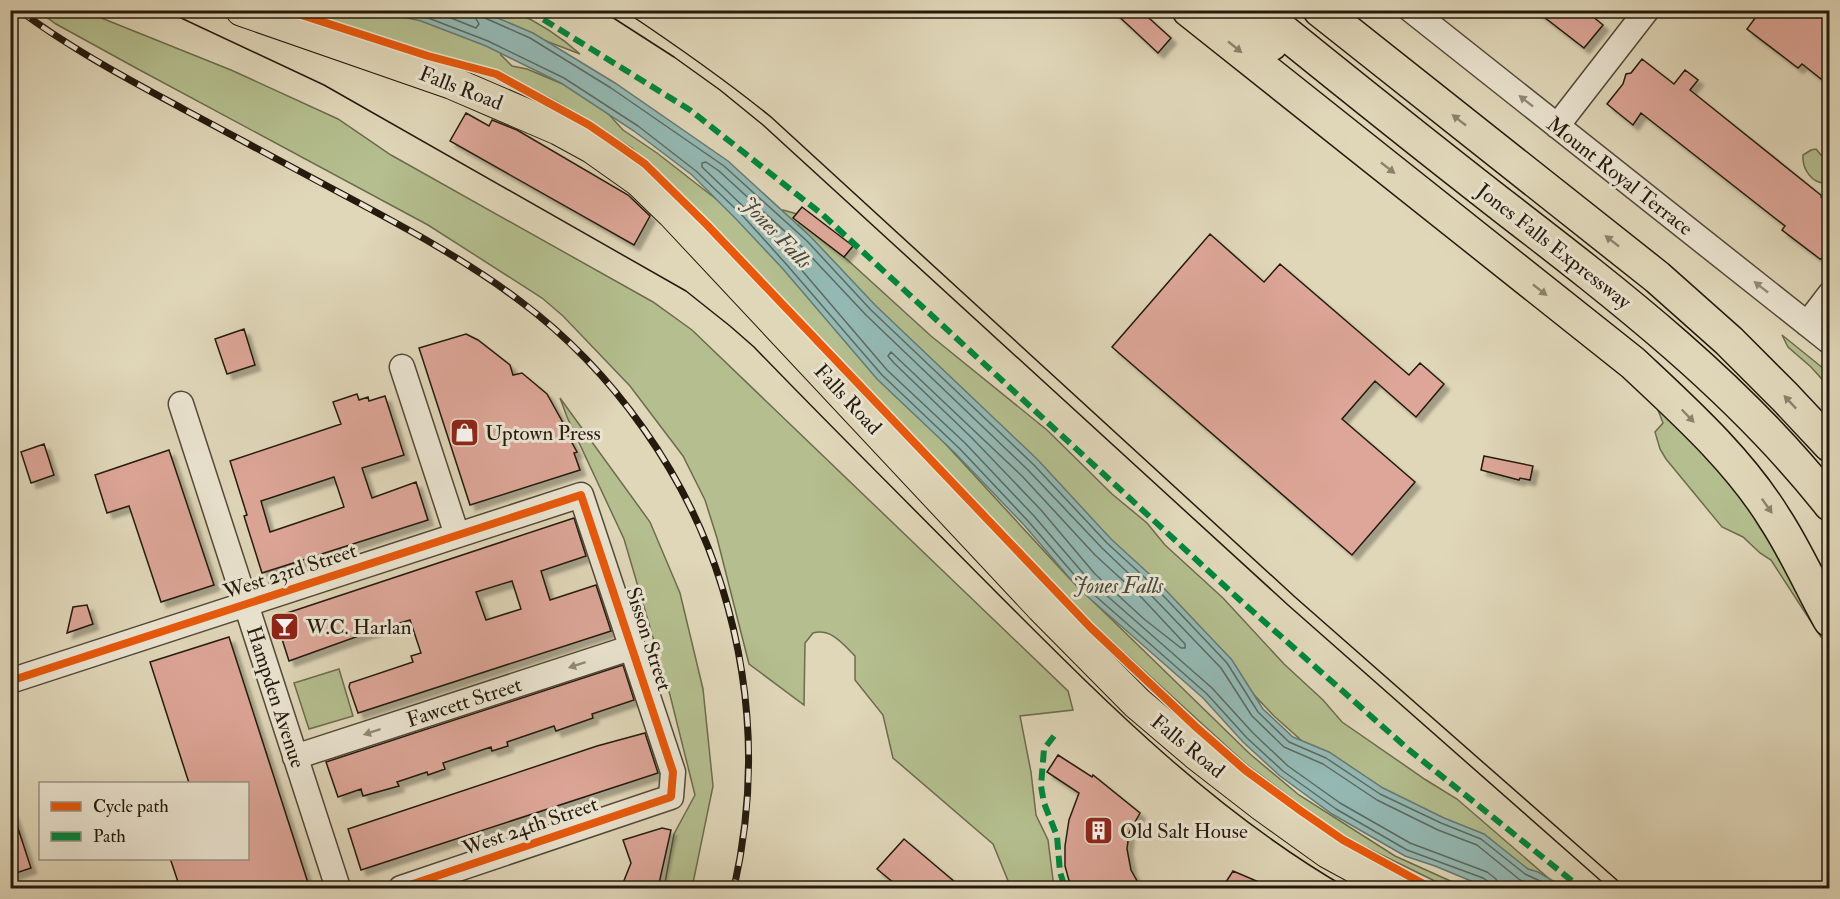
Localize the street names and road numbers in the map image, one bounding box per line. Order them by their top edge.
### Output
street label: Falls Road [415,60,507,117]
street label: Mount Royal Terrace [1541,111,1699,242]
street label: Jones Falls Expressway [1470,177,1637,316]
street label: Falls Road [808,358,888,441]
street label: West 23rd Street [219,537,360,606]
street label: Sisson Street [619,584,678,695]
street label: Hampden Avenue [240,623,311,772]
street label: Fawcett Street [403,671,525,734]
street label: Falls Road [1145,708,1231,785]
street label: West 24th Street [458,791,602,863]

